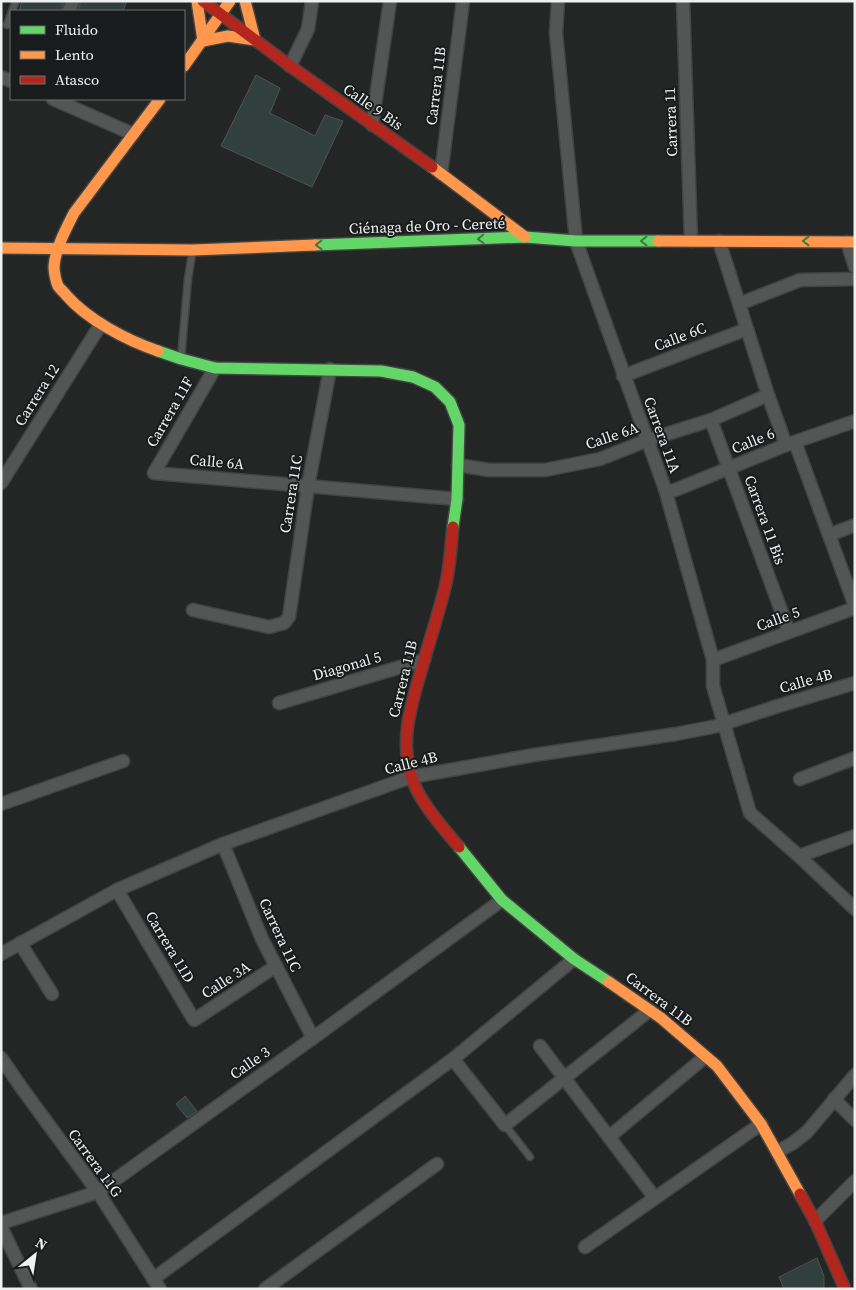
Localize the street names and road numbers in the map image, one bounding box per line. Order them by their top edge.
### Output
street label: Carrera 11B [420,45,451,126]
street label: Calle 9 Bis [339,78,407,135]
street label: Carrera 11 [659,87,682,157]
street label: Ciénaga de Oro - Cereté [348,212,506,239]
street label: Calle 6C [651,317,709,356]
street label: Carrera 12 [9,360,64,430]
street label: Carrera 11F [141,372,198,451]
street label: Carrera 11A [639,394,686,476]
street label: Calle 6A [583,417,641,454]
street label: Calle 6 [728,422,777,459]
street label: Calle 6A [189,449,245,474]
street label: Carrera 11C [274,453,307,535]
street label: Carrera 11 Bis [740,472,791,567]
street label: Calle 5 [753,601,802,636]
street label: Carrera 11B [383,638,422,720]
street label: Diagonal 5 [310,646,384,685]
street label: Calle 4B [777,663,835,698]
street label: Calle 4B [382,746,440,779]
street label: Carrera 11C [254,895,307,975]
street label: Carrera 11D [141,907,200,987]
street label: Calle 3A [197,956,254,1003]
street label: Carrera 11B [621,966,697,1031]
street label: Calle 3 [225,1041,274,1084]
street label: Carrera 11G [63,1124,127,1201]

